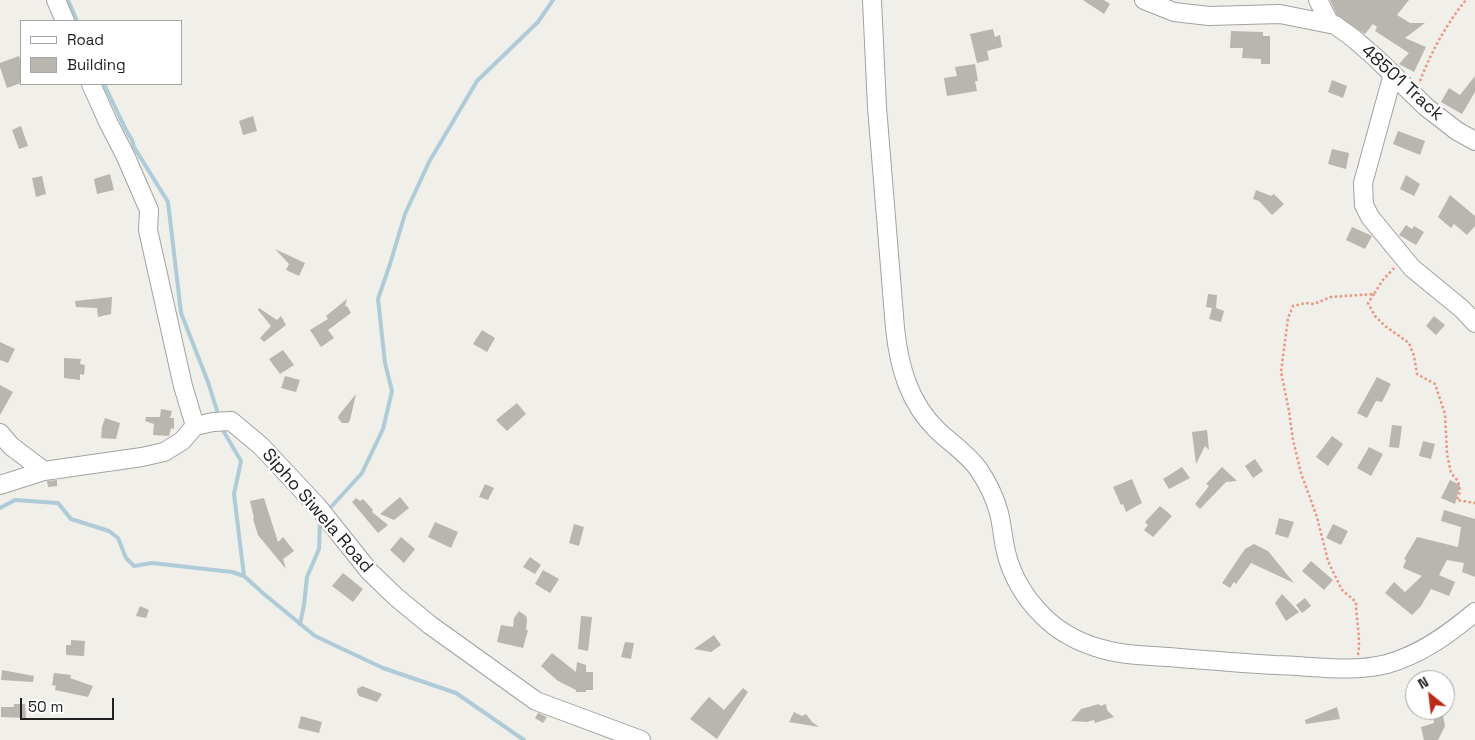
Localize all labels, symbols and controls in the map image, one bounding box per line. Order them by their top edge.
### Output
legend [20,20,182,85]
text: Road [67,30,104,49]
street label: 48501 Track [1356,40,1448,126]
text: Building [67,55,126,74]
street label: Sipho Siwela Road [257,444,377,578]
north arrow [1405,670,1455,720]
text: N [1415,673,1432,693]
scale bar [22,688,116,720]
text: 50 m [28,697,63,716]

